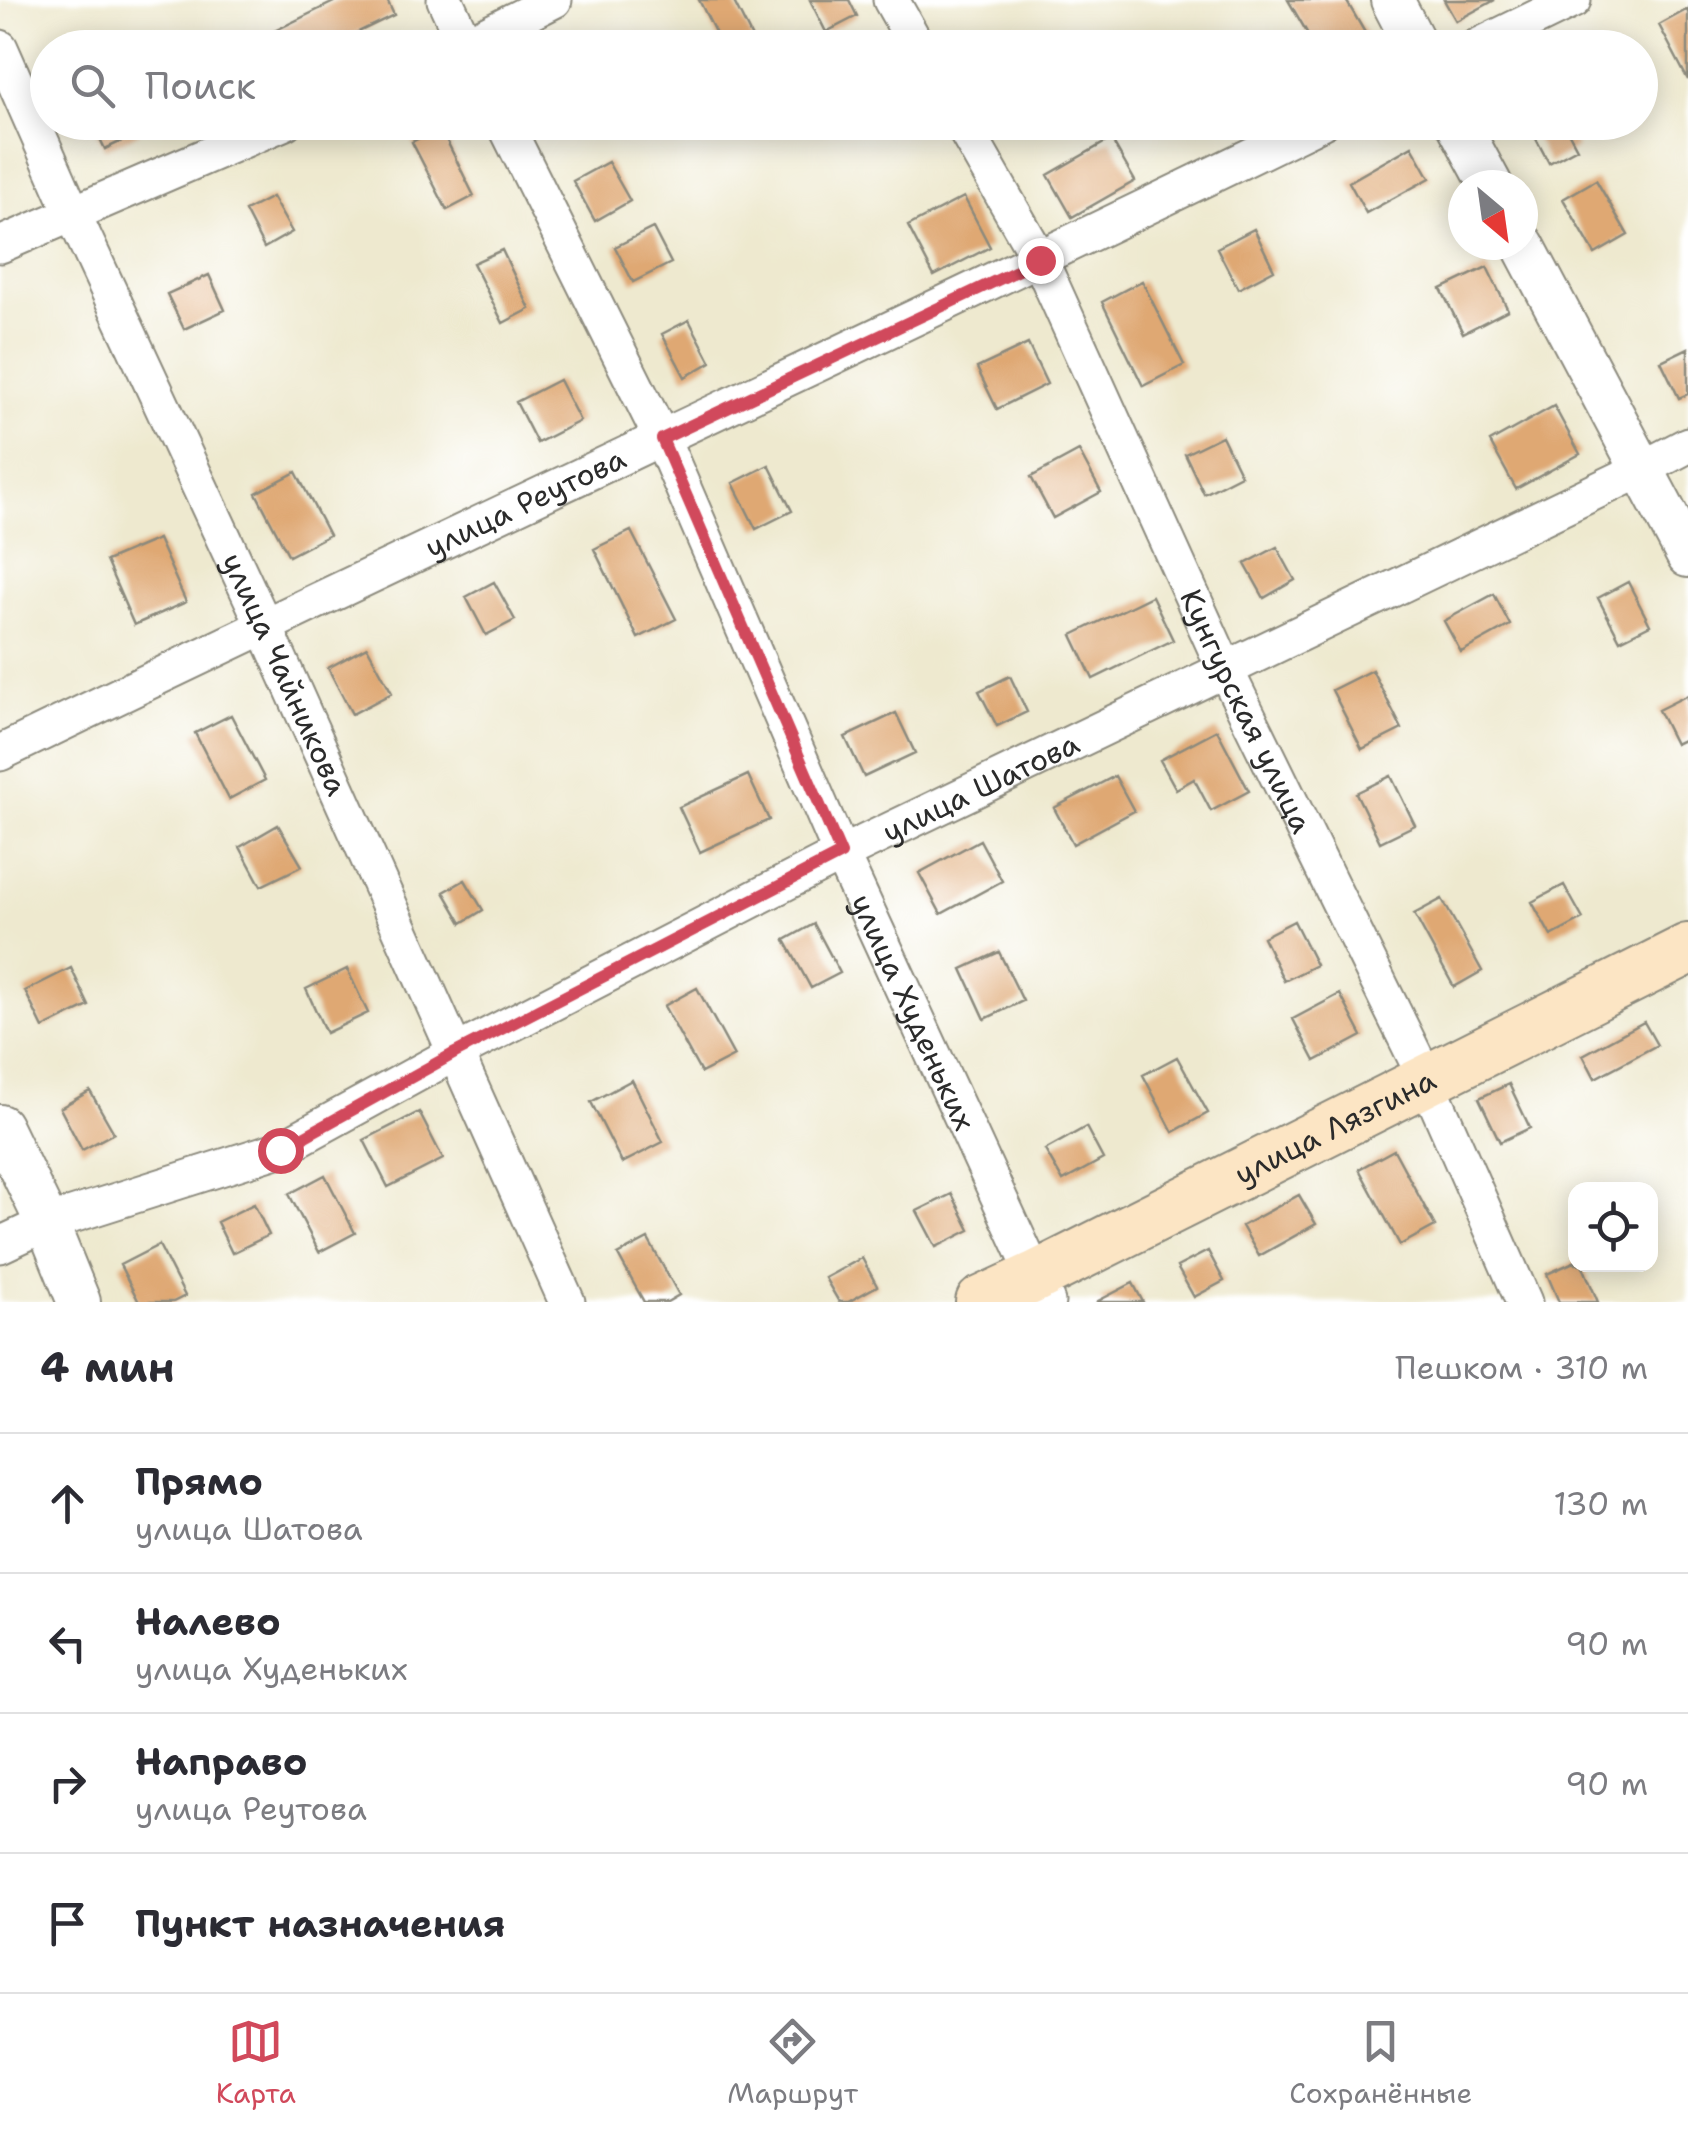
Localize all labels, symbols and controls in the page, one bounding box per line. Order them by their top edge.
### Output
search box [30,30,1658,140]
icon: search [65,58,120,113]
text: Поиск [145,60,256,111]
north arrow [1448,170,1538,260]
route end [1018,238,1064,284]
street label: улица Реутова [418,437,633,567]
street label: улица Чайникова [213,546,358,802]
street label: Кунгурская улица [1171,582,1323,840]
street label: улица Шатова [875,722,1086,852]
street label: улица Худеньких [842,887,986,1137]
street label: улица Лязгина [1227,1059,1443,1194]
route start [258,1128,304,1174]
map controls [1568,1182,1658,1272]
button: locate [1568,1182,1658,1272]
text: 4 мин [40,1339,175,1395]
text: Пешком · 310 m [1395,1346,1648,1389]
text: Прямо [135,1456,263,1507]
icon: ahead [40,1476,95,1531]
text: 130 m [1553,1482,1648,1525]
text: улица Шатова [135,1507,363,1550]
text: Налево [135,1596,281,1647]
icon: left [40,1616,95,1671]
text: 90 m [1565,1622,1648,1665]
text: улица Худеньких [135,1647,408,1690]
text: Направо [135,1736,308,1787]
icon: right [40,1756,95,1811]
text: 90 m [1565,1762,1648,1805]
text: улица Реутова [135,1787,367,1830]
icon: arrive [40,1896,95,1951]
text: Пункт назначения [135,1898,505,1949]
tab: Карта [216,2014,296,2112]
tab: Маршрут [727,2014,858,2112]
tab: Сохранённые [1289,2014,1472,2112]

